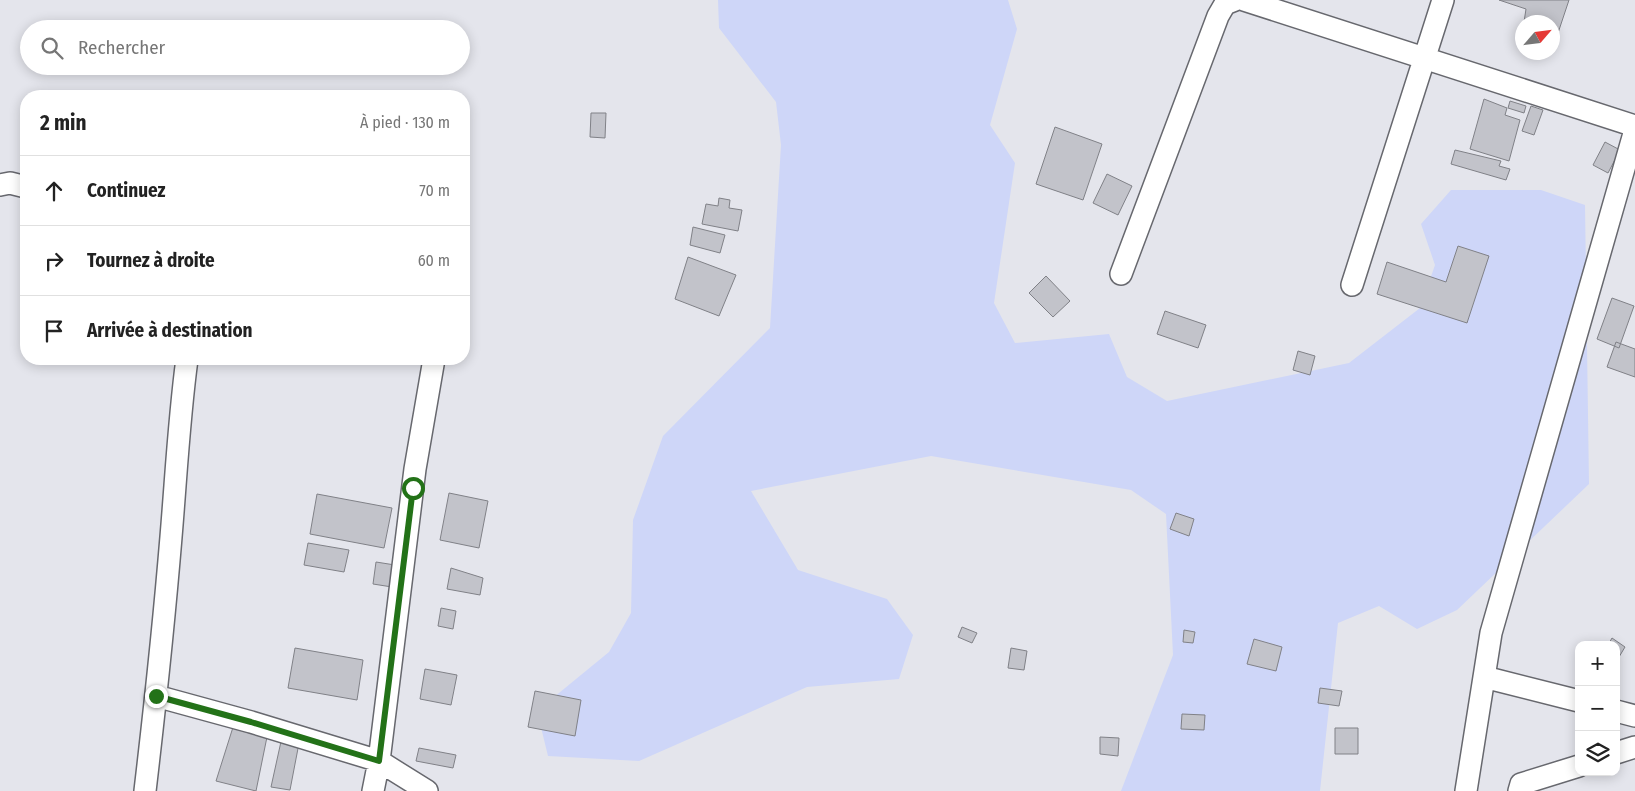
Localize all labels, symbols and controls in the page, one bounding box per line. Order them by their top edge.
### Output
north arrow [1515,15,1560,60]
search box [20,20,470,75]
icon: search [38,34,66,62]
text: Rechercher [78,36,165,59]
text: 2 min [40,110,87,136]
text: À pied · 130 m [360,113,450,132]
icon: ahead [40,177,68,205]
text: Continuez [87,179,166,202]
text: 70 m [419,181,450,200]
icon: right [40,247,68,275]
text: Tournez à droite [87,249,215,272]
text: 60 m [418,251,450,270]
icon: arrive [40,317,68,345]
text: Arrivée à destination [87,319,253,342]
route start [402,477,425,500]
map controls [1575,641,1620,776]
button: + [1575,641,1620,686]
route end [145,685,168,708]
button: − [1575,686,1620,731]
button: layers [1575,731,1620,776]

